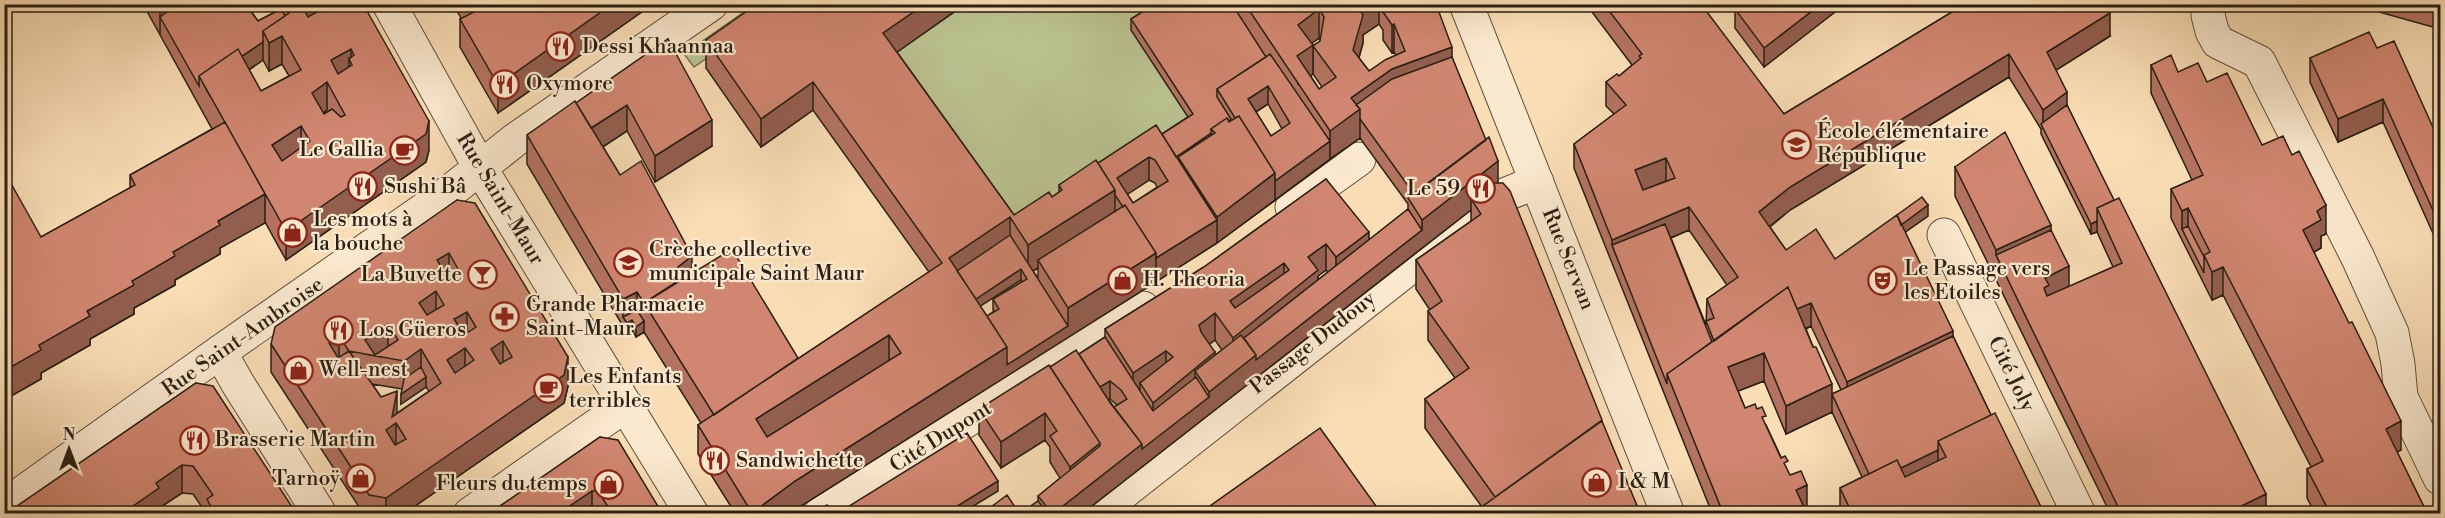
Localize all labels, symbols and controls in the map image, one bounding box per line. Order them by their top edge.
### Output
restaurant icon: Dessi Khaannaa [545,31,577,63]
place label: Dessi Khaannaa [582,34,734,60]
restaurant icon: Oxymore [489,68,521,100]
place label: Oxymore [526,71,613,97]
place label: École élémentaire République [1817,117,1989,169]
street label: Rue Saint-Maur [450,128,550,270]
school or university icon: École élémentaire République [1780,128,1812,160]
cafe icon: Le Gallia [389,134,421,166]
place label: Le Gallia [299,137,384,163]
restaurant icon: Sushi Bâ [347,171,379,203]
restaurant icon: Le 59 [1465,173,1497,205]
place label: Sushi Bâ [384,174,467,200]
place label: Le 59 [1407,176,1460,202]
street label: Rue Servan [1536,204,1600,314]
place label: Les mots à la bouche [313,207,413,257]
shop icon: Les mots à la bouche [276,216,308,248]
place label: Crèche collective municipale Saint Maur [649,237,864,287]
school or university icon: Crèche collective municipale Saint Maur [612,246,644,278]
place label: Le Passage vers les Etoiles [1904,256,2050,306]
bar icon: La Buvette [467,259,499,291]
place label: La Buvette [360,262,462,288]
shop icon: H. Theoria [1106,264,1138,296]
theatre icon: Le Passage vers les Etoiles [1867,265,1899,297]
place label: H. Theoria [1143,267,1246,293]
street label: Rue Saint-Ambroise [157,272,329,402]
street label: Passage Dudouy [1245,285,1382,400]
place label: Grande Pharmacie Saint-Maur [526,292,705,342]
pharmacy icon: Grande Pharmacie Saint-Maur [489,301,521,333]
restaurant icon: Los Güeros [322,314,354,346]
place label: Los Güeros [359,317,466,343]
street label: Cité Joly [1982,332,2041,417]
shop icon: Well-nest [282,354,314,386]
place label: Well-nest [318,357,409,383]
place label: Les Enfants terribles [569,364,681,414]
cafe icon: Les Enfants terribles [532,373,564,405]
street label: Cité Dupont [885,395,997,479]
north arrow [39,419,99,479]
restaurant icon: Brasserie Martin [178,424,210,456]
text: N [63,425,76,445]
place label: Brasserie Martin [214,427,376,453]
restaurant icon: Sandwichette [699,445,731,477]
place label: Sandwichette [736,448,864,474]
shop icon: Tarnoÿ [345,463,377,495]
place label: Tarnoÿ [272,466,341,492]
shop icon: I & M [1581,466,1613,498]
shop icon: Fleurs du temps [592,468,624,500]
place label: I & M [1618,469,1670,495]
place label: Fleurs du temps [436,471,587,497]

